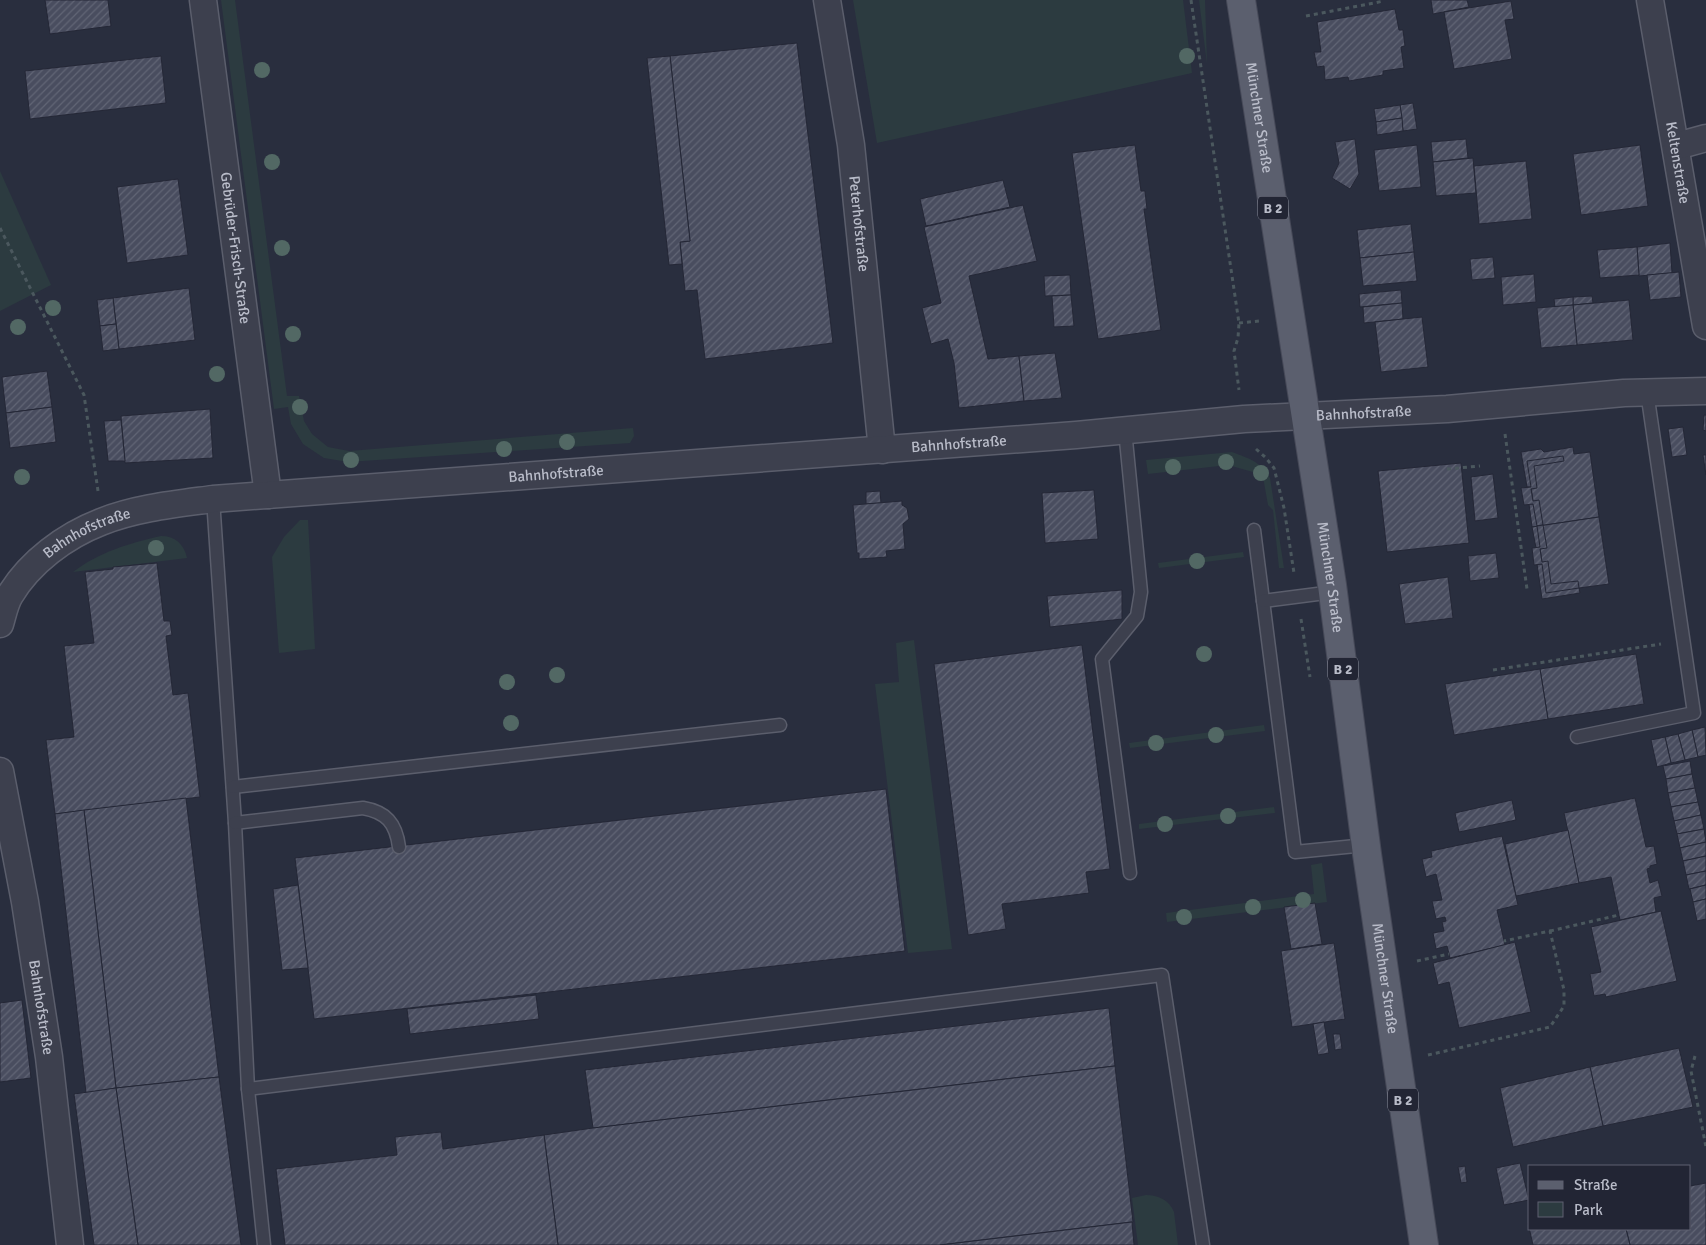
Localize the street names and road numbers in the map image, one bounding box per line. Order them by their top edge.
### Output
street label: Münchner Straße [1242,61,1277,174]
street label: Keltenstraße [1662,120,1694,205]
street label: Gebrüder-Frisch-Straße [217,171,254,325]
street label: Peterhofstraße [845,175,873,273]
road number: B 2 [1258,197,1288,220]
street label: Bahnhofstraße [1315,402,1412,424]
street label: Bahnhofstraße [911,431,1007,456]
street label: Bahnhofstraße [508,461,604,486]
street label: Bahnhofstraße [39,504,132,562]
street label: Münchner Straße [1313,520,1347,634]
road number: B 2 [1328,658,1358,681]
street label: Münchner Straße [1368,922,1402,1035]
street label: Bahnhofstraße [25,959,58,1056]
road number: B 2 [1388,1088,1418,1112]

